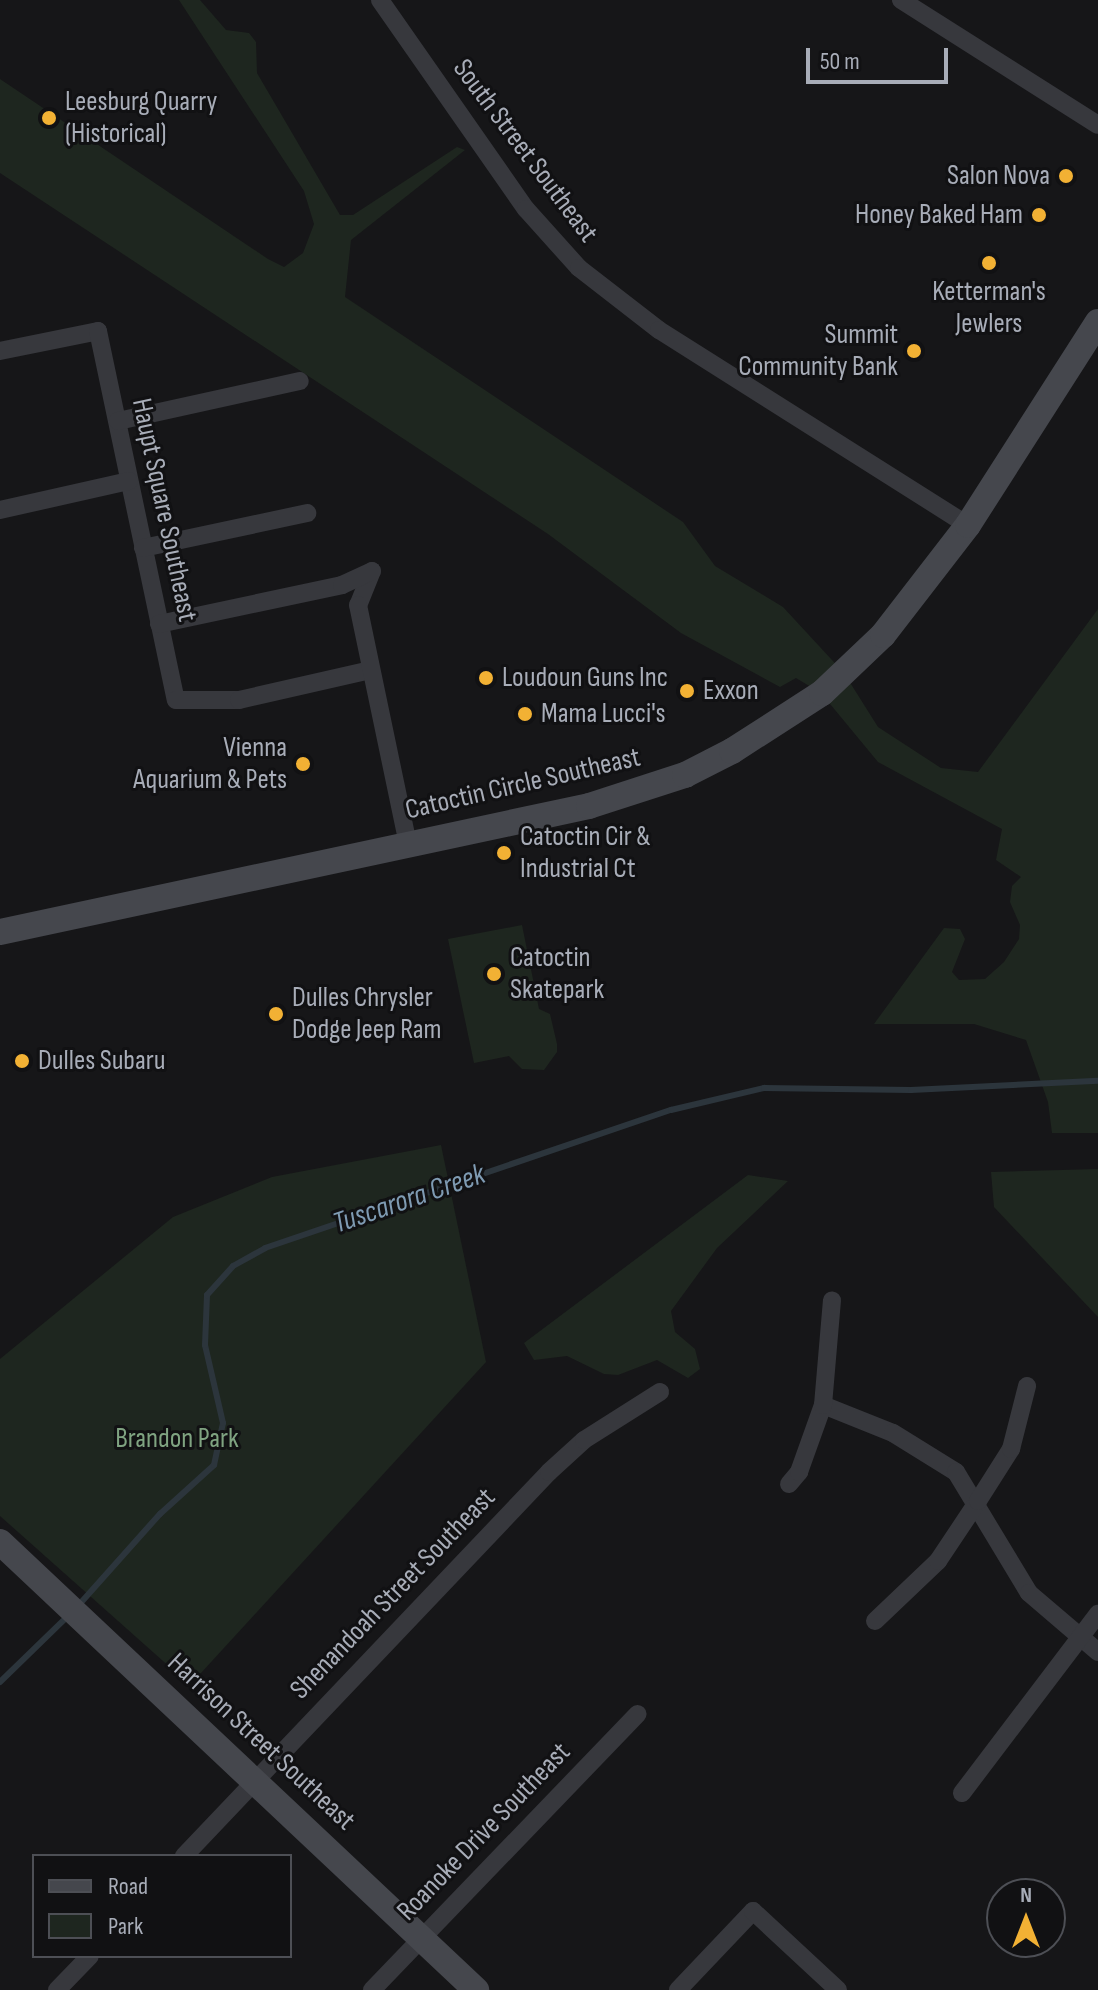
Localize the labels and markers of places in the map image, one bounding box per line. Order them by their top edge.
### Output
place label: Leesburg Quarry (Historical) [65,85,217,151]
marker: Leesburg Quarry (Historical) [40,109,58,127]
place label: Salon Nova [947,159,1050,193]
marker: Salon Nova [1057,167,1075,185]
place label: Honey Baked Ham [855,198,1023,232]
marker: Honey Baked Ham [1030,206,1048,224]
marker: Ketterman's Jewlers [980,254,998,272]
place label: Ketterman's Jewlers [932,275,1046,341]
place label: Summit Community Bank [738,318,898,384]
marker: Summit Community Bank [905,342,923,360]
place label: Loudoun Guns Inc [502,661,668,695]
marker: Loudoun Guns Inc [477,669,495,687]
place label: Exxon [703,674,759,708]
marker: Exxon [678,682,696,700]
place label: Mama Lucci's [541,697,666,731]
marker: Mama Lucci's [516,705,534,723]
place label: Vienna Aquarium & Pets [133,731,287,797]
marker: Vienna Aquarium & Pets [294,755,312,773]
place label: Catoctin Cir & Industrial Ct [520,820,650,886]
marker: Catoctin Cir & Industrial Ct [495,844,513,862]
place label: Catoctin Skatepark [510,941,604,1007]
marker: Catoctin Skatepark [485,965,503,983]
place label: Dulles Chrysler Dodge Jeep Ram [292,981,441,1047]
marker: Dulles Chrysler Dodge Jeep Ram [267,1005,285,1023]
place label: Dulles Subaru [38,1044,165,1078]
marker: Dulles Subaru [13,1052,31,1070]

